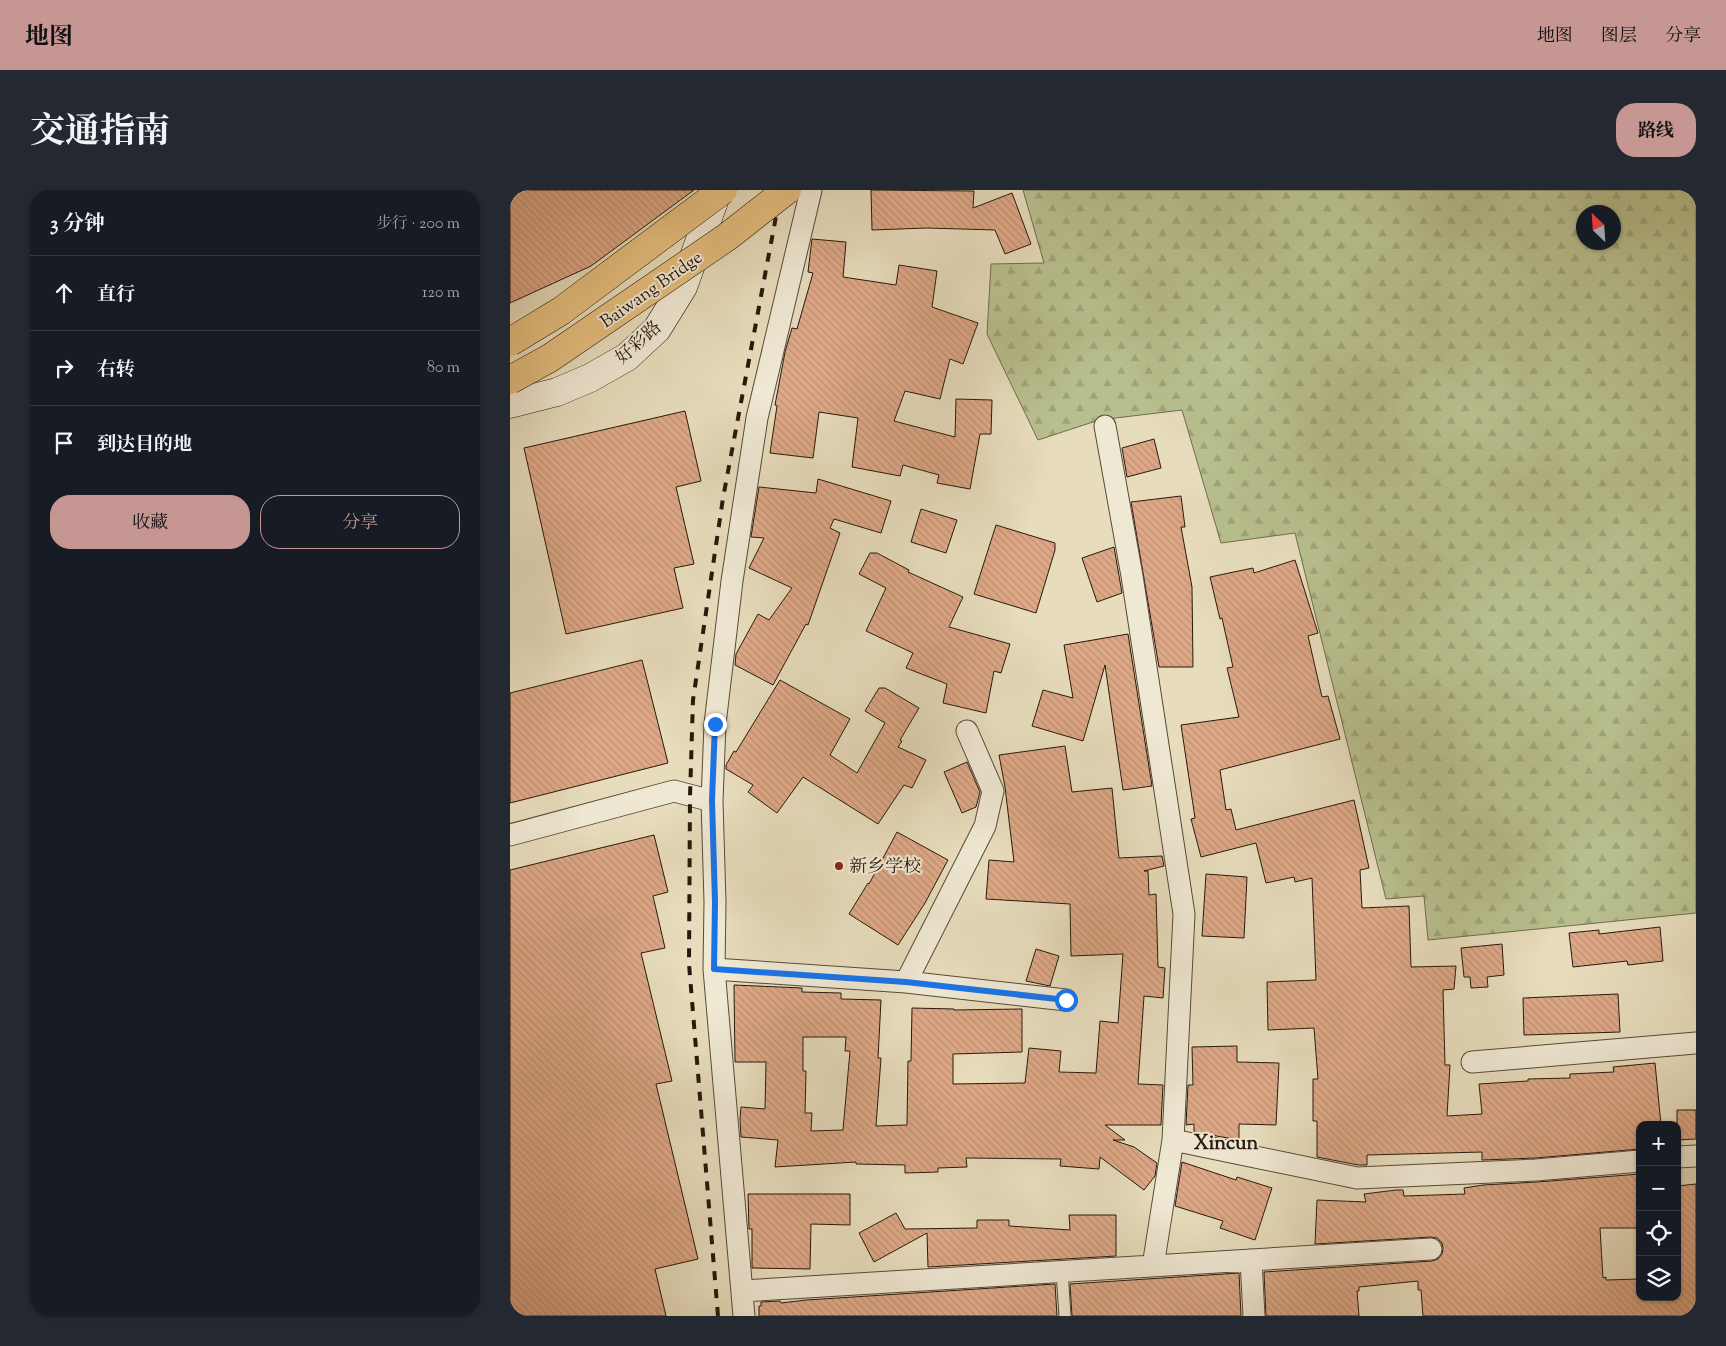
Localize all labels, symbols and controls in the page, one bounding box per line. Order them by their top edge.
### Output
text: 地图 [25,21,73,55]
text: 地图 [1537,24,1573,50]
text: 图层 [1601,24,1637,50]
text: 分享 [1665,24,1701,50]
button: 路线 [1616,103,1696,157]
text: 交通指南 [30,108,170,159]
north arrow [1576,205,1621,250]
text: 3 分钟 [50,210,105,240]
text: 步行 · 200 m [376,213,460,236]
street label: Baiwang Bridge [596,246,709,336]
icon: ahead [50,279,78,307]
text: 直行 [97,282,135,309]
text: 120 m [422,282,460,305]
street label: 好彩路 [611,316,668,371]
icon: right [50,354,78,382]
text: 右转 [97,357,135,384]
text: 80 m [427,357,460,380]
icon: arrive [50,429,78,457]
text: 到达目的地 [97,432,192,459]
button: 收藏 [50,495,250,549]
button: 分享 [260,495,460,549]
route end [704,713,727,736]
place label: 新乡学校 [849,855,921,881]
marker: 新乡学校 [833,860,845,872]
route start [1055,989,1078,1012]
map controls [1636,1121,1681,1301]
button: + [1636,1121,1681,1166]
district label: Xincun [1194,1130,1259,1159]
button: − [1636,1166,1681,1211]
button: locate [1636,1211,1681,1256]
button: layers [1636,1256,1681,1301]

